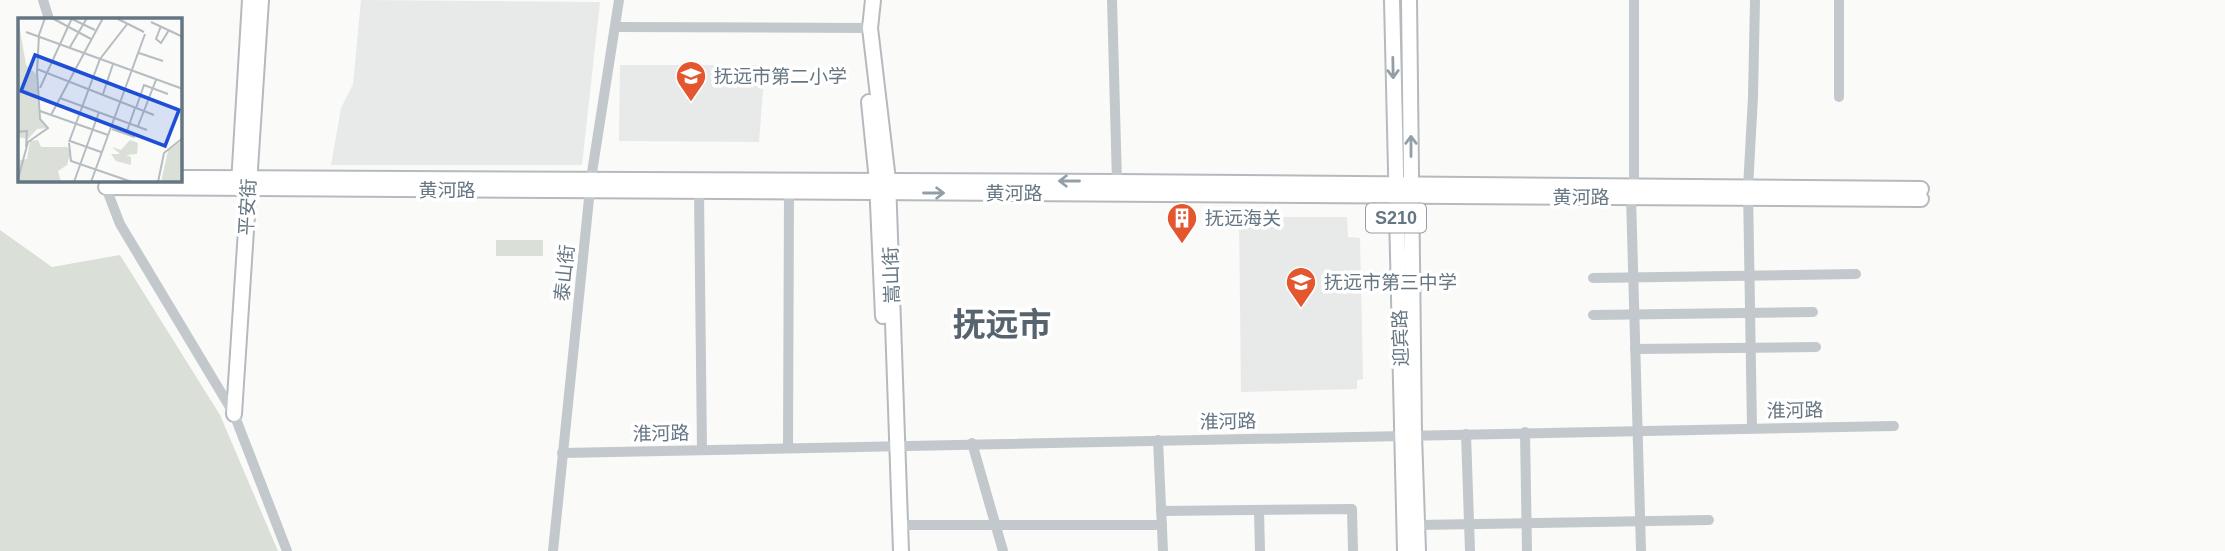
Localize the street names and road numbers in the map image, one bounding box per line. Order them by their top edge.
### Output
street label: 平安街 [236,178,259,236]
street label: 黄河路 [418,180,476,201]
street label: 黄河路 [985,183,1043,204]
street label: 黄河路 [1552,187,1610,208]
road number: S210 [1366,204,1426,232]
street label: 泰山街 [551,244,578,303]
street label: 嵩山街 [880,246,903,304]
street label: 迎宾路 [1389,309,1412,367]
street label: 淮河路 [1766,400,1824,421]
street label: 淮河路 [1199,411,1257,432]
street label: 淮河路 [632,423,690,444]

